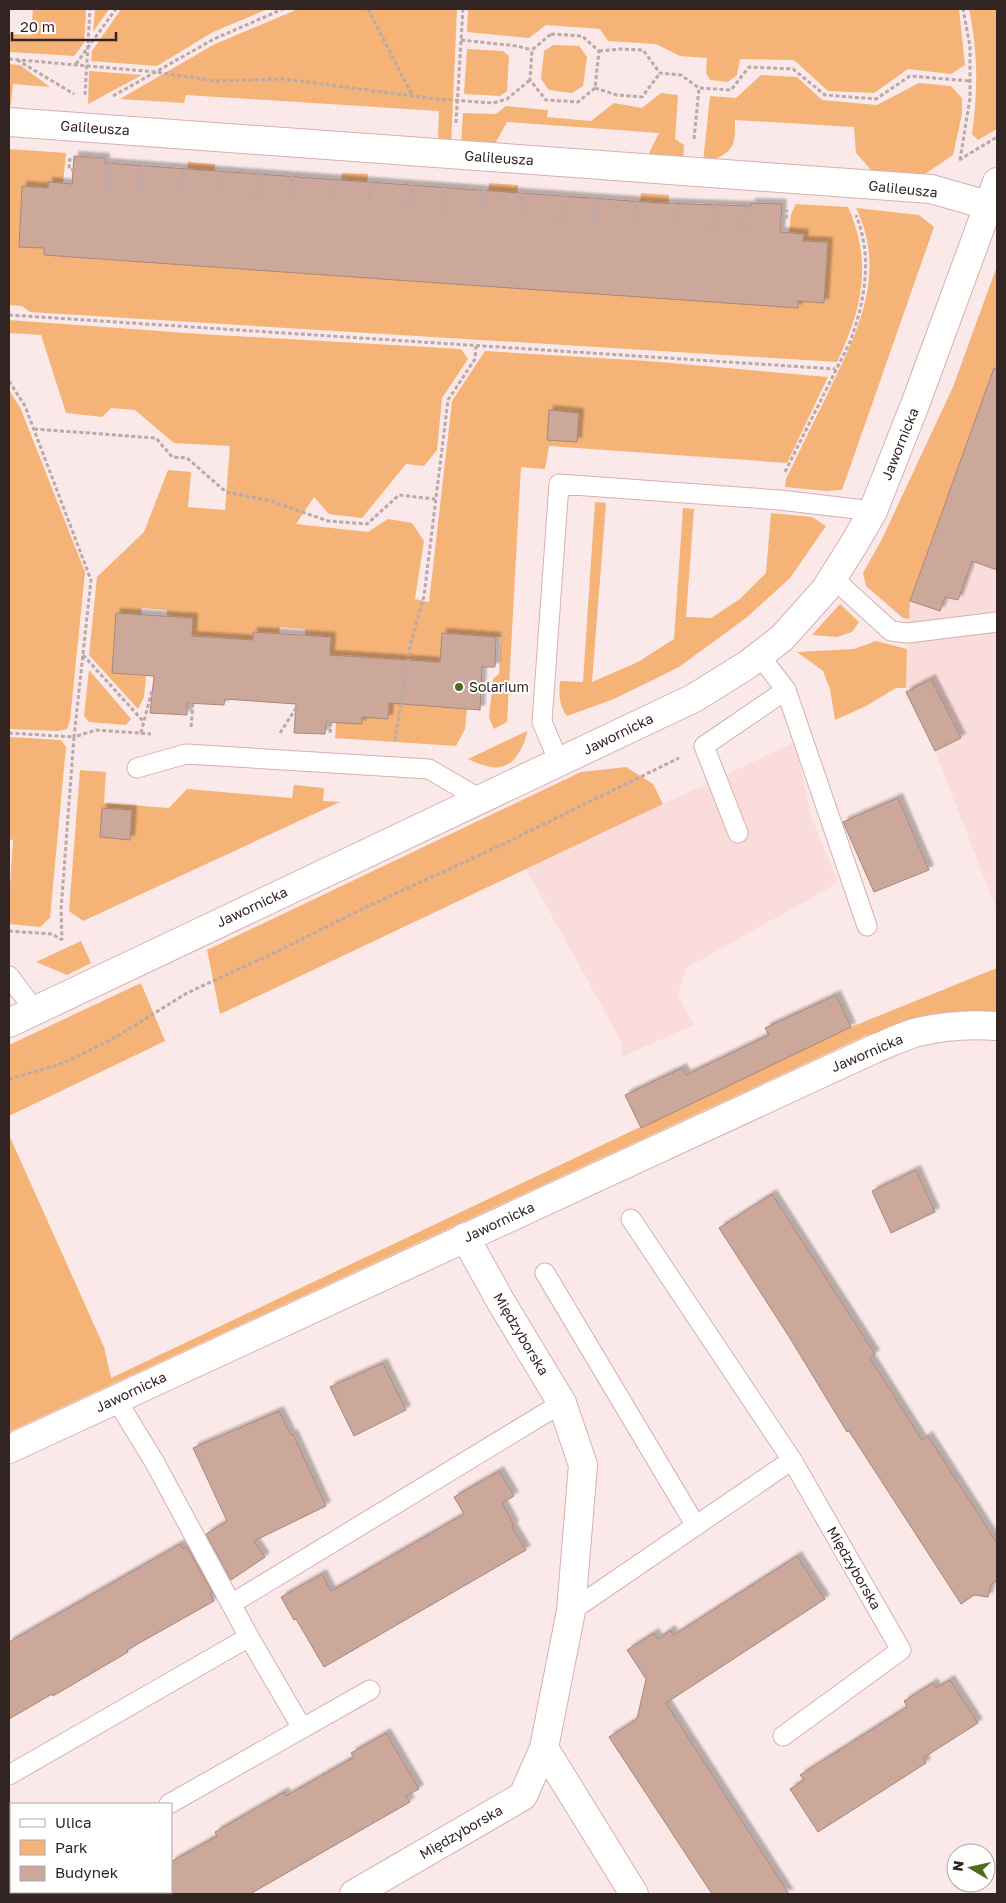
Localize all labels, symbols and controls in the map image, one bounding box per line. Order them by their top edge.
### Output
scale bar [12,10,116,42]
text: 20 m [20,17,55,35]
street label: Galileusza [60,117,130,138]
street label: Galileusza [464,147,534,168]
street label: Galileusza [868,176,938,201]
street label: Jawornicka [877,405,922,482]
place label: Solarium [469,678,529,695]
marker: Solarium [453,681,465,693]
street label: Jawornicka [580,709,656,758]
street label: Jawornicka [214,883,290,930]
street label: Jawornicka [828,1030,905,1075]
street label: Jawornicka [461,1198,537,1245]
street label: Międzyborska [490,1289,553,1378]
street label: Jawornicka [93,1368,169,1415]
street label: Międzyborska [824,1523,885,1612]
street label: Międzyborska [416,1801,505,1862]
legend [10,1803,172,1893]
text: Ulica [55,1813,91,1831]
text: Park [55,1838,88,1856]
north arrow [946,1843,996,1893]
text: N [948,1859,967,1872]
text: Budynek [55,1863,119,1881]

